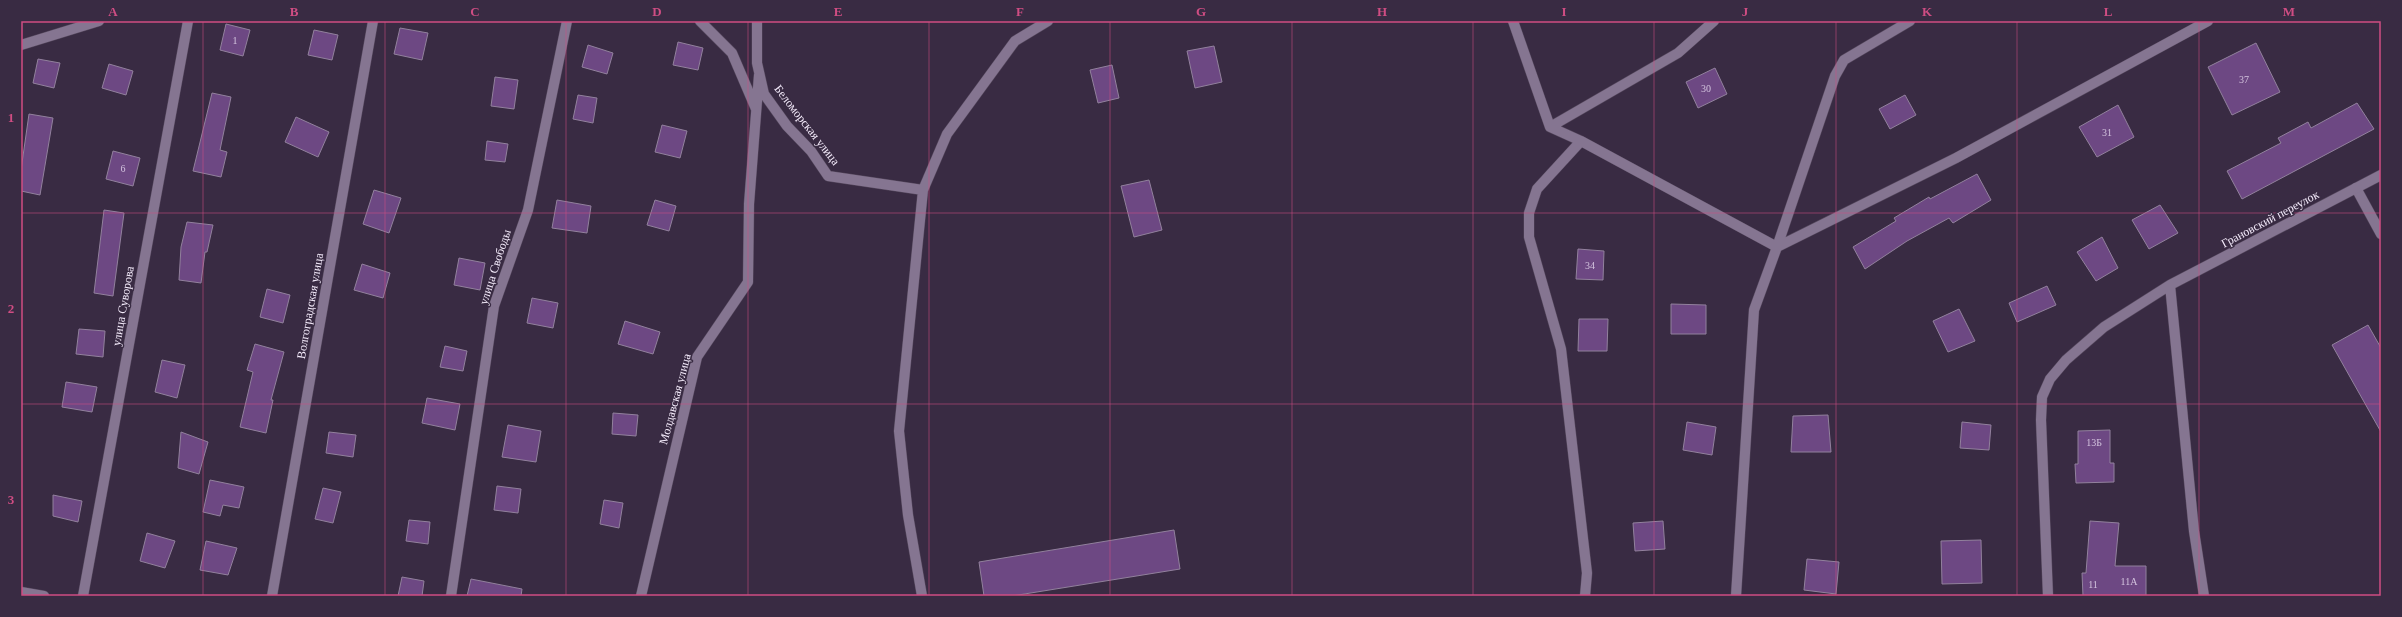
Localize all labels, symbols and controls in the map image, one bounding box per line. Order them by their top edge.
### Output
text: A [108,4,118,19]
text: B [290,4,299,19]
text: C [470,4,480,19]
text: D [652,4,662,19]
text: E [834,4,842,19]
text: F [1016,4,1024,19]
text: G [1196,4,1206,19]
text: H [1377,4,1387,19]
text: I [1561,4,1567,19]
text: J [1742,4,1749,19]
text: K [1922,4,1933,19]
text: L [2104,4,2113,19]
text: M [2283,4,2295,19]
house number: 1 [233,35,238,46]
house number: 37 [2239,74,2249,85]
street label: Беломорская улица [771,82,843,168]
house number: 30 [1701,83,1711,94]
text: 1 [8,110,14,125]
house number: 31 [2102,127,2112,138]
house number: 6 [121,163,126,174]
street label: Грановский переулок [2219,187,2321,251]
street label: улица Свободы [476,228,514,306]
street label: Волгоградская улица [294,251,326,360]
house number: 34 [1585,260,1595,271]
street label: улица Суворова [109,264,137,347]
text: 2 [8,301,14,316]
street label: Молдавская улица [656,351,694,446]
house number: 13Б [2086,437,2102,448]
text: 3 [8,492,15,507]
house number: 11А [2121,576,2138,587]
house number: 11 [2088,579,2098,590]

